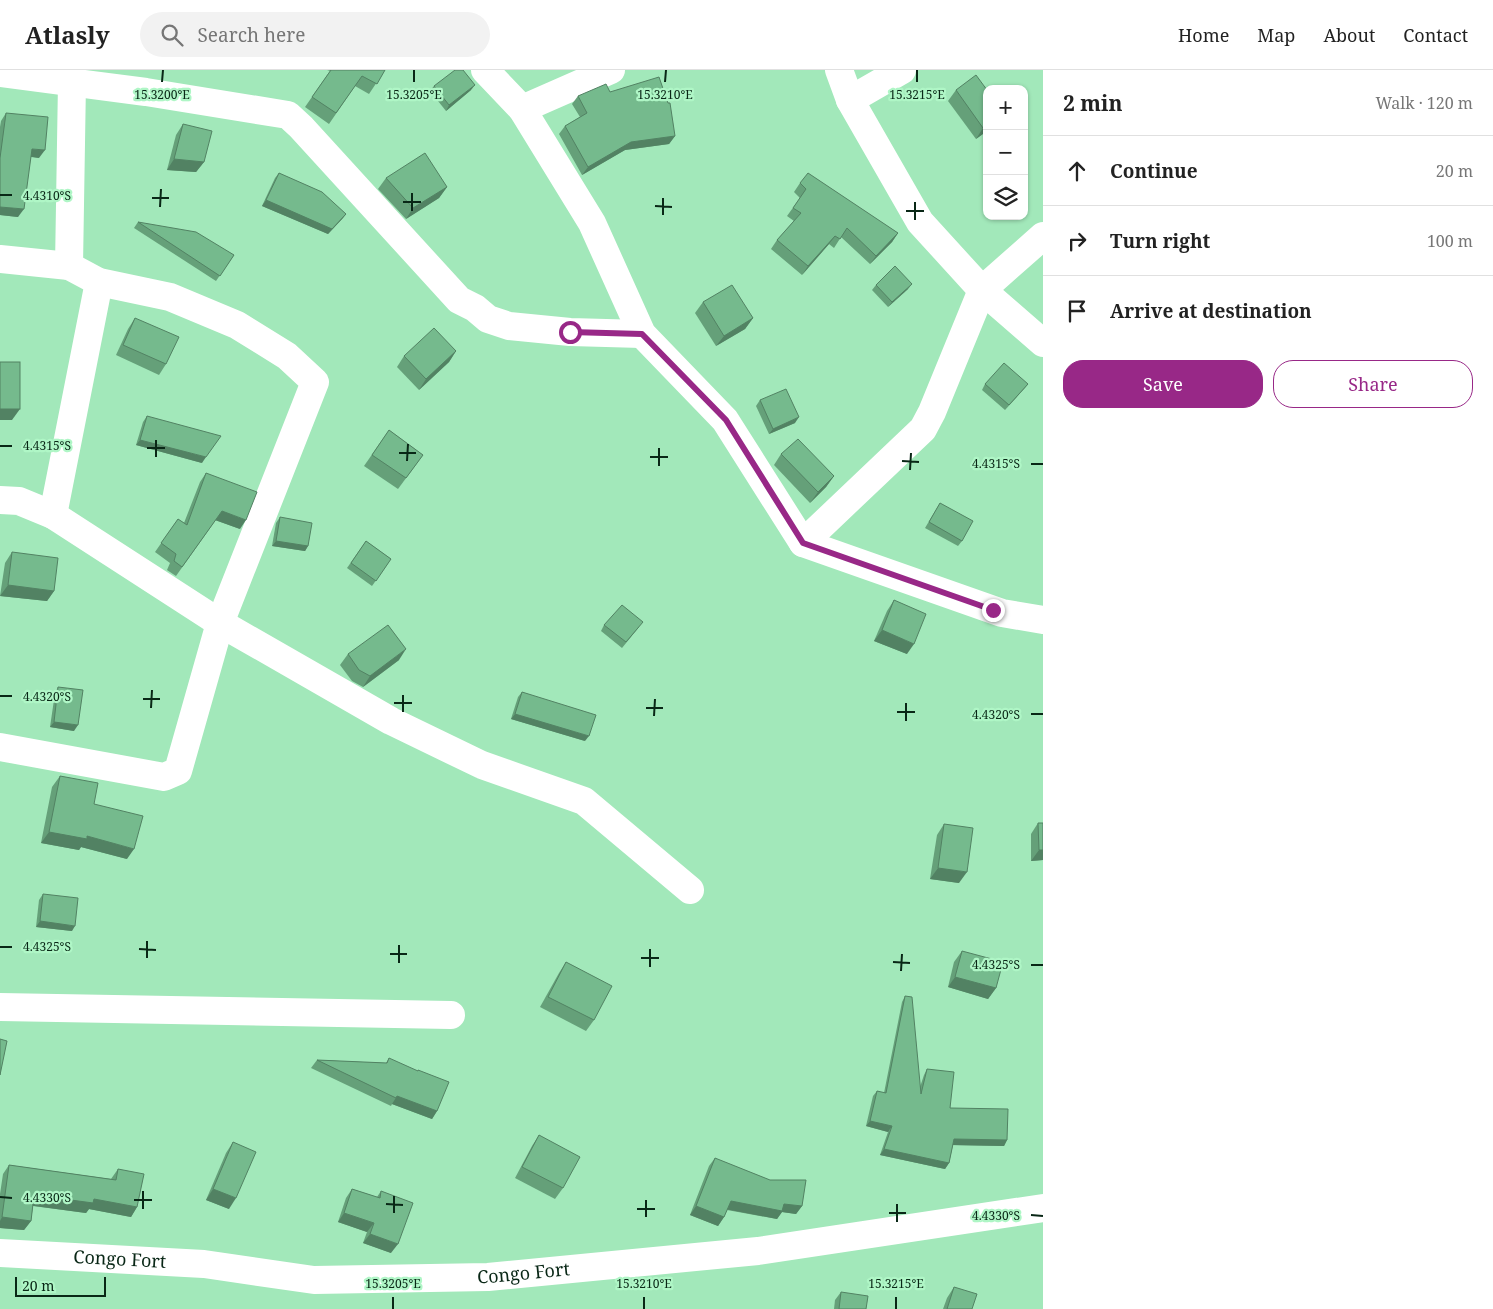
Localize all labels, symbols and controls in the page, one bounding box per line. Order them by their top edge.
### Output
search box [140,12,490,57]
text: Atlasly [25,18,110,51]
icon: search [158,21,186,49]
text: Search here [198,22,305,48]
text: Home [1178,23,1229,47]
text: Map [1257,23,1295,47]
text: About [1323,23,1375,47]
text: Contact [1403,23,1468,47]
map controls [983,85,1028,220]
button: + [983,85,1028,130]
text: 15.3200°E [134,86,190,103]
text: 15.3205°E [386,86,442,103]
text: 15.3210°E [637,86,693,103]
text: 15.3215°E [889,86,945,103]
text: 2 min [1063,89,1122,117]
text: Walk · 120 m [1376,92,1473,114]
button: − [983,130,1028,175]
icon: ahead [1063,157,1091,185]
text: Continue [1110,158,1198,184]
text: 20 m [1436,160,1473,182]
button: layers [983,175,1028,220]
text: 4.4310°S [23,187,71,204]
icon: right [1063,227,1091,255]
text: Turn right [1110,228,1210,254]
text: 100 m [1427,230,1473,252]
icon: arrive [1063,297,1091,325]
text: Arrive at destination [1110,298,1312,324]
route start [559,321,582,344]
button: Save [1063,360,1263,408]
button: Share [1273,360,1473,408]
text: 4.4315°S [23,437,71,454]
text: 4.4315°S [972,455,1020,472]
route end [982,599,1005,622]
text: 4.4320°S [23,688,71,705]
text: 4.4320°S [972,706,1020,723]
text: 4.4325°S [23,938,71,955]
text: 4.4325°S [972,956,1020,973]
text: 4.4330°S [23,1189,71,1206]
text: 4.4330°S [972,1207,1020,1224]
street label: Congo Fort [73,1244,167,1273]
street label: Congo Fort [477,1256,571,1288]
scale bar [15,1274,106,1297]
text: 15.3205°E [365,1275,421,1292]
text: 15.3210°E [616,1275,672,1292]
text: 15.3215°E [868,1275,924,1292]
text: 20 m [22,1276,55,1295]

